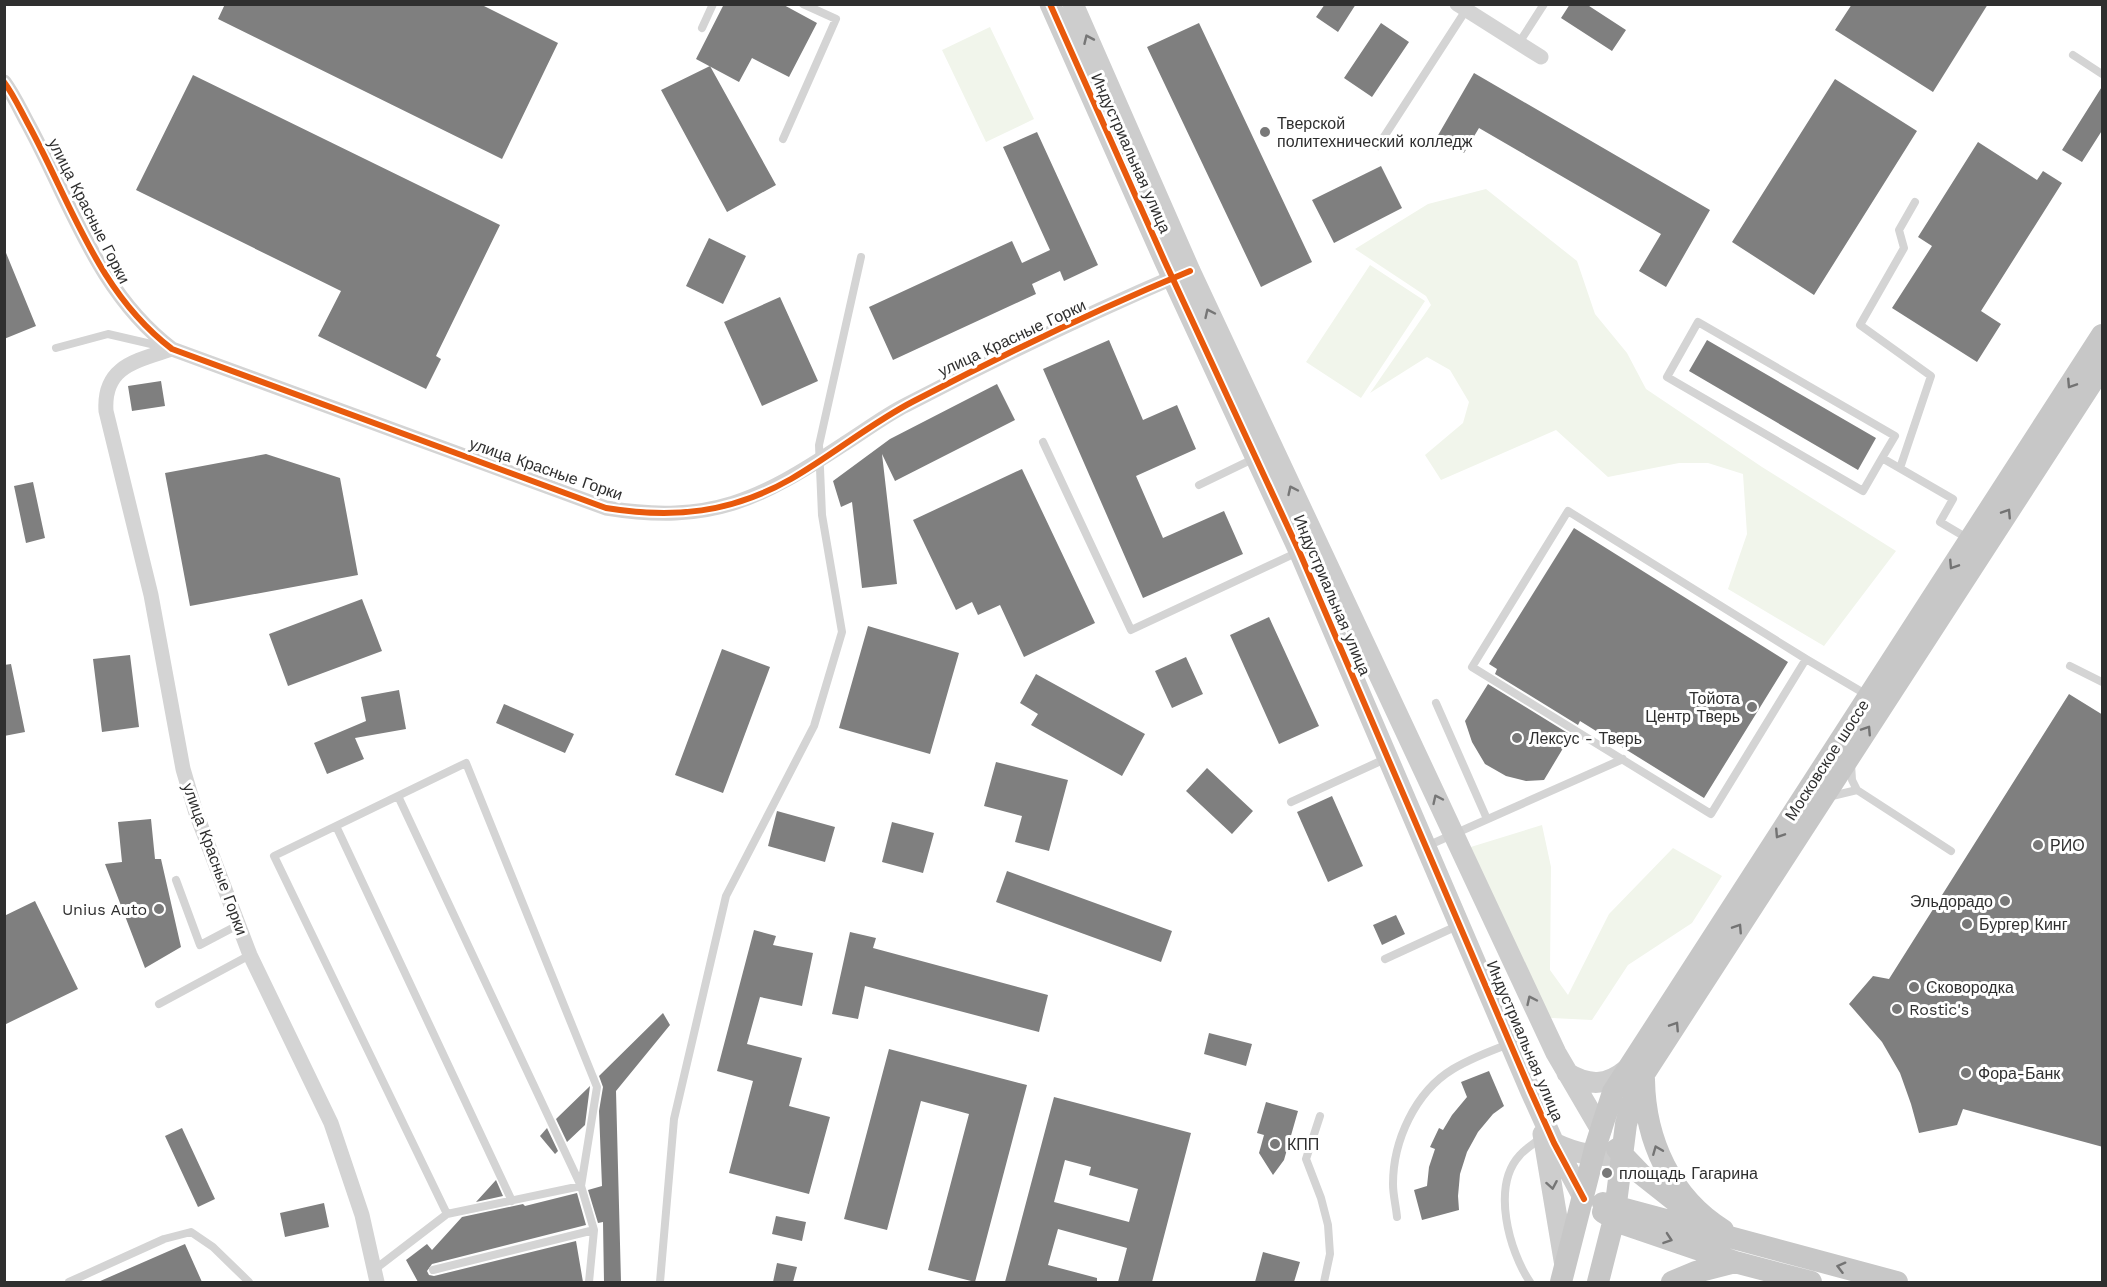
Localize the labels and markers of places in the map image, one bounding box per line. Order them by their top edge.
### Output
place label: Тверской политехнический колледж [1277,114,1473,151]
marker: Тверской политехнический колледж [1258,125,1272,139]
place label: Тойота Центр Тверь [1645,689,1740,726]
marker: Тойота Центр Тверь [1745,700,1759,714]
place label: Лексус - Тверь [1529,729,1642,748]
marker: Лексус - Тверь [1510,731,1524,745]
place label: РИО [2050,836,2085,855]
marker: РИО [2031,838,2045,852]
place label: Эльдорадо [1910,892,1993,911]
marker: Эльдорадо [1998,894,2012,908]
place label: Unius Auto [62,900,147,919]
marker: Unius Auto [152,902,166,916]
place label: Бургер Кинг [1979,915,2068,934]
marker: Бургер Кинг [1960,917,1974,931]
place label: Сковородка [1926,978,2014,997]
marker: Сковородка [1907,980,1921,994]
place label: Rostic's [1909,1000,1969,1019]
marker: Rostic's [1890,1002,1904,1016]
place label: Фора-Банк [1978,1064,2061,1083]
marker: Фора-Банк [1959,1066,1973,1080]
place label: КПП [1287,1135,1319,1154]
marker: КПП [1268,1137,1282,1151]
place label: площадь Гагарина [1619,1164,1758,1183]
marker: площадь Гагарина [1600,1166,1614,1180]

